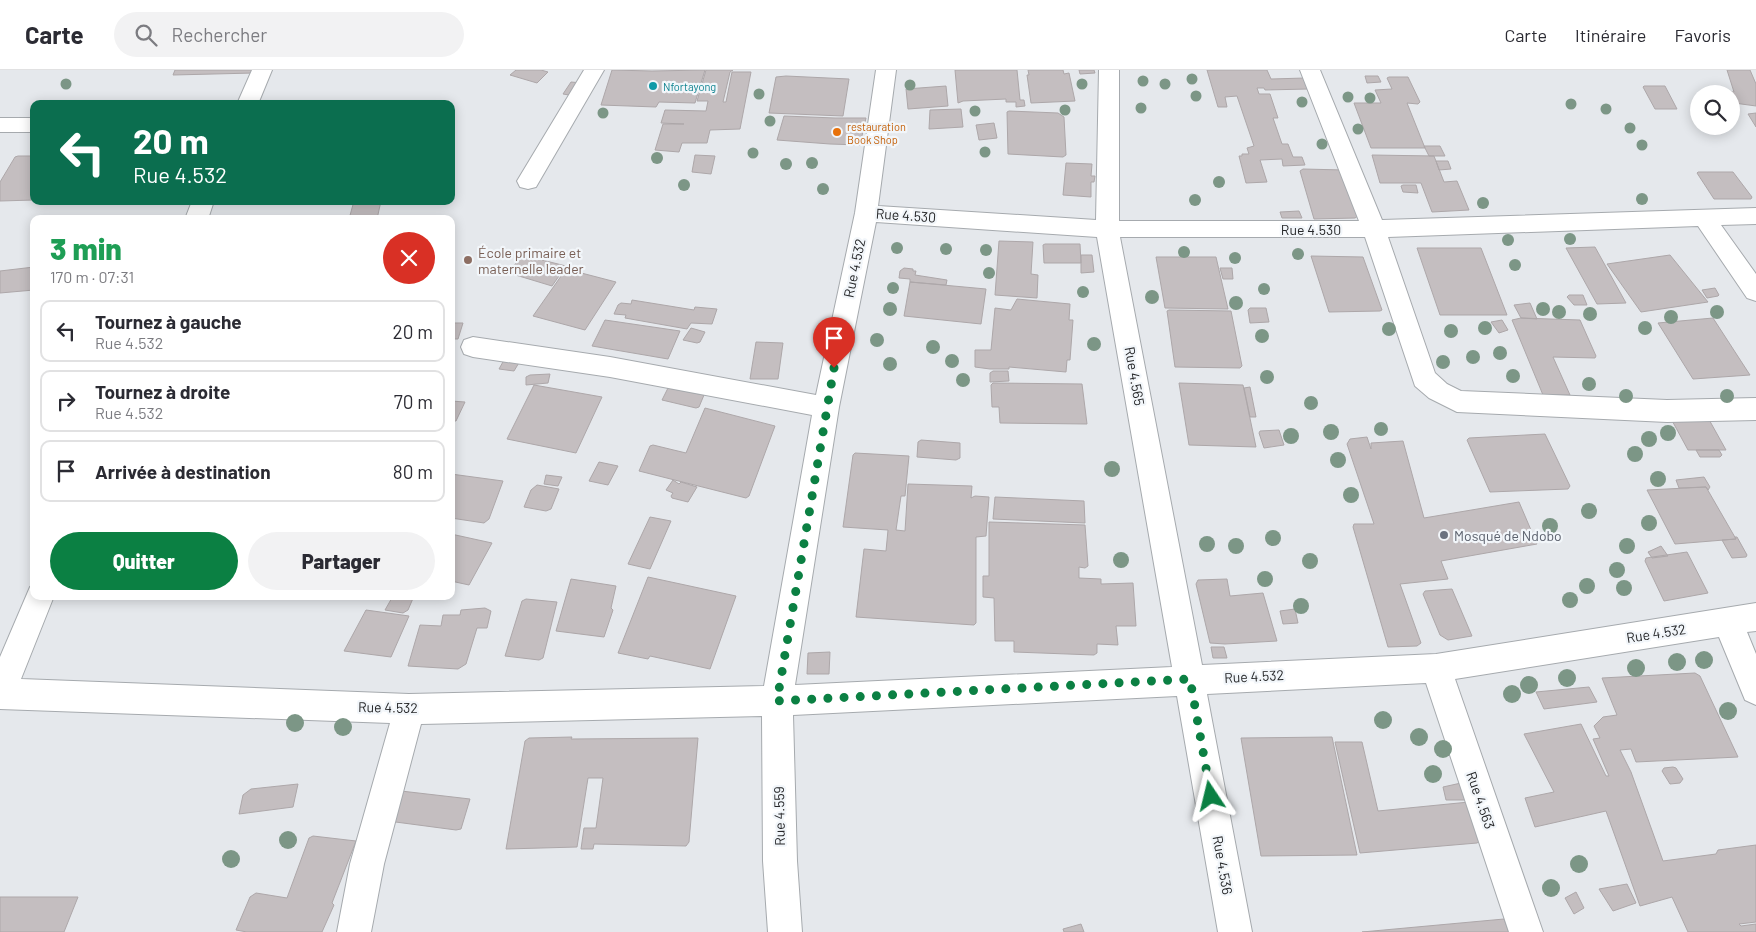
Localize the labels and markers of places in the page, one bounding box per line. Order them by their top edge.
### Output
marker: Nfortayong [647,80,659,92]
place label: Nfortayong [663,80,716,93]
place label: restauration Book Shop [847,120,906,146]
marker: restauration Book Shop [831,126,843,138]
place label: École primaire et maternelle leader [478,244,584,277]
marker: École primaire et maternelle leader [462,254,474,266]
pin [813,317,855,368]
place label: Mosqué de Ndobo [1454,527,1562,544]
marker: Mosqué de Ndobo [1438,529,1450,541]

